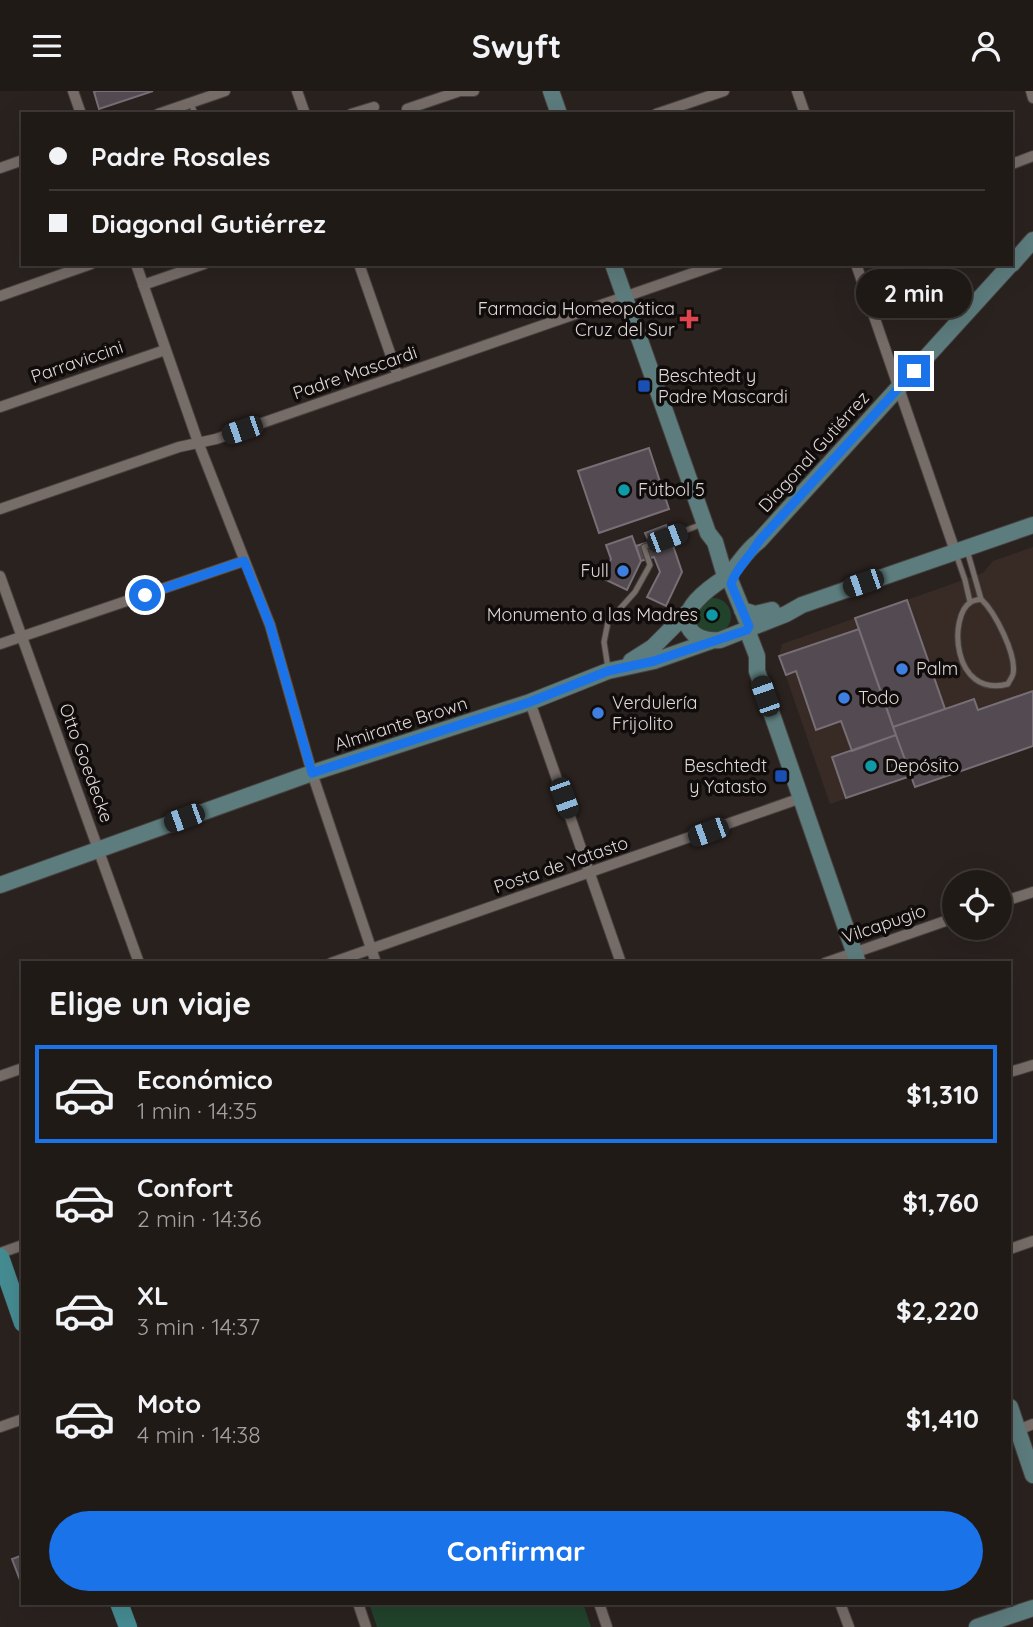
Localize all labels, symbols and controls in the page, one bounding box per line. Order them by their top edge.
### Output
text: Swyft [472,26,561,66]
icon: menu [28,27,66,65]
icon: person [967,27,1005,65]
text: Padre Rosales [91,140,270,173]
text: Diagonal Gutiérrez [91,207,326,240]
callout: 2 min [856,269,972,319]
text: 2 min [884,279,944,308]
place label: Farmacia Homeopática Cruz del Sur [478,297,675,341]
marker: Farmacia Homeopática Cruz del Sur [681,311,697,327]
street label: Parraviccini [28,335,126,388]
street label: Padre Mascardi [290,341,420,405]
route end [898,355,930,387]
place label: Beschtedt y Padre Mascardi [658,364,788,408]
marker: Beschtedt y Padre Mascardi [636,378,652,394]
street label: Diagonal Gutiérrez [753,386,874,517]
car [219,413,266,447]
place label: Fútbol 5 [638,478,705,501]
marker: Fútbol 5 [616,482,632,498]
car [644,521,691,555]
place label: Full [581,559,609,582]
marker: Full [615,563,631,579]
car [840,566,887,600]
route start [129,579,161,611]
place label: Monumento a las Madres [487,603,698,626]
marker: Monumento a las Madres [704,607,720,623]
place label: Palm [916,657,958,680]
marker: Palm [894,661,910,677]
car [749,673,782,719]
place label: Todo [858,686,899,709]
marker: Todo [836,690,852,706]
street label: Almirante Brown [332,691,470,756]
place label: Verdulería Frijolito [612,691,698,735]
street label: Otto Goedecke [54,700,119,826]
marker: Verdulería Frijolito [590,705,606,721]
place label: Beschtedt y Yatasto [684,754,767,798]
place label: Depósito [885,754,959,777]
marker: Depósito [863,758,879,774]
marker: Beschtedt y Yatasto [773,768,789,784]
car [547,775,582,821]
car [161,801,208,835]
car [685,815,732,849]
street label: Posta de Yatasto [491,831,631,898]
map controls [942,870,1012,940]
button: locate [942,870,1012,940]
street label: Vilcapugio [839,898,929,949]
text: Elige un viaje [49,983,251,1023]
icon: car [53,1063,116,1126]
text: Económico [137,1063,273,1096]
text: $1,310 [906,1078,979,1111]
text: 1 min · 14:35 [137,1096,257,1125]
icon: car [53,1171,116,1234]
text: Confort [137,1171,234,1204]
text: $1,760 [902,1186,979,1219]
text: 2 min · 14:36 [137,1204,261,1233]
icon: car [53,1279,116,1342]
text: XL [137,1279,169,1312]
text: $2,220 [896,1294,979,1327]
text: 3 min · 14:37 [137,1312,260,1341]
icon: car [53,1387,116,1450]
text: Moto [137,1387,201,1420]
text: $1,410 [906,1402,979,1435]
text: 4 min · 14:38 [137,1420,261,1449]
button: Confirmar [49,1511,983,1591]

